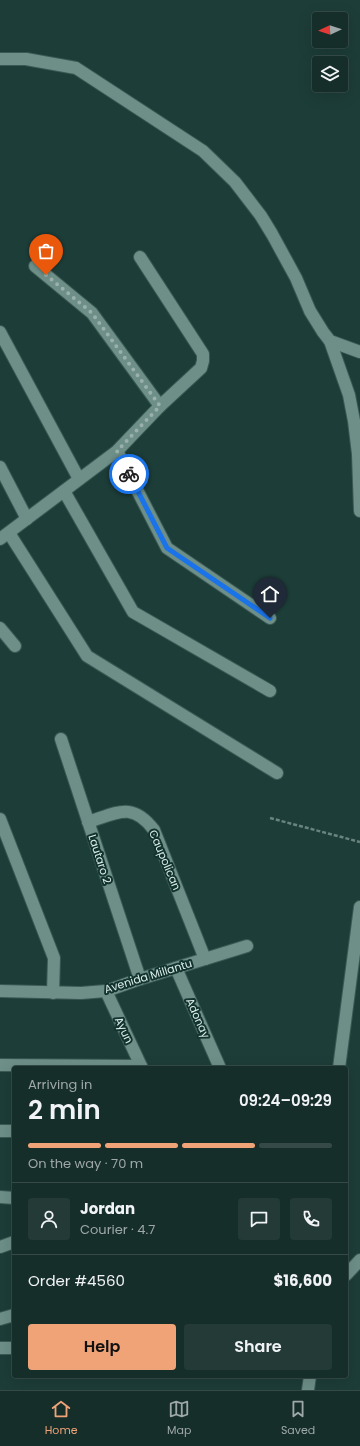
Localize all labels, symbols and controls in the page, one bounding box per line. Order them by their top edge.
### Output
north arrow [312,12,348,48]
map controls [312,12,348,92]
button: layers [312,56,348,92]
pin [29,234,63,275]
icon: bag [35,240,57,262]
courier [109,454,149,494]
icon: bike [118,463,140,485]
pin [253,577,287,618]
icon: home [259,583,281,605]
street label: Caupolican [145,827,185,893]
street label: Lautaro 2 [84,832,116,886]
street label: Avenida Millantu [102,955,194,997]
street label: Adonay [182,995,214,1041]
street label: Ayun [111,1014,137,1046]
text: Arriving in [28,1075,92,1094]
text: 09:24–09:29 [239,1090,332,1111]
text: 2 min [28,1092,101,1128]
text: On the way · 70 m [28,1154,143,1173]
button: person [28,1198,70,1240]
text: Jordan [80,1198,135,1219]
button: chat [238,1198,280,1240]
button: phone [290,1198,332,1240]
text: Courier · 4.7 [80,1220,155,1239]
text: Order #4560 [28,1270,125,1291]
text: $16,600 [274,1270,332,1291]
button: Help [28,1324,176,1370]
button: Share [184,1324,332,1370]
tab: Home [45,1398,78,1439]
tab: Map [167,1398,191,1439]
tab: Saved [281,1398,315,1439]

